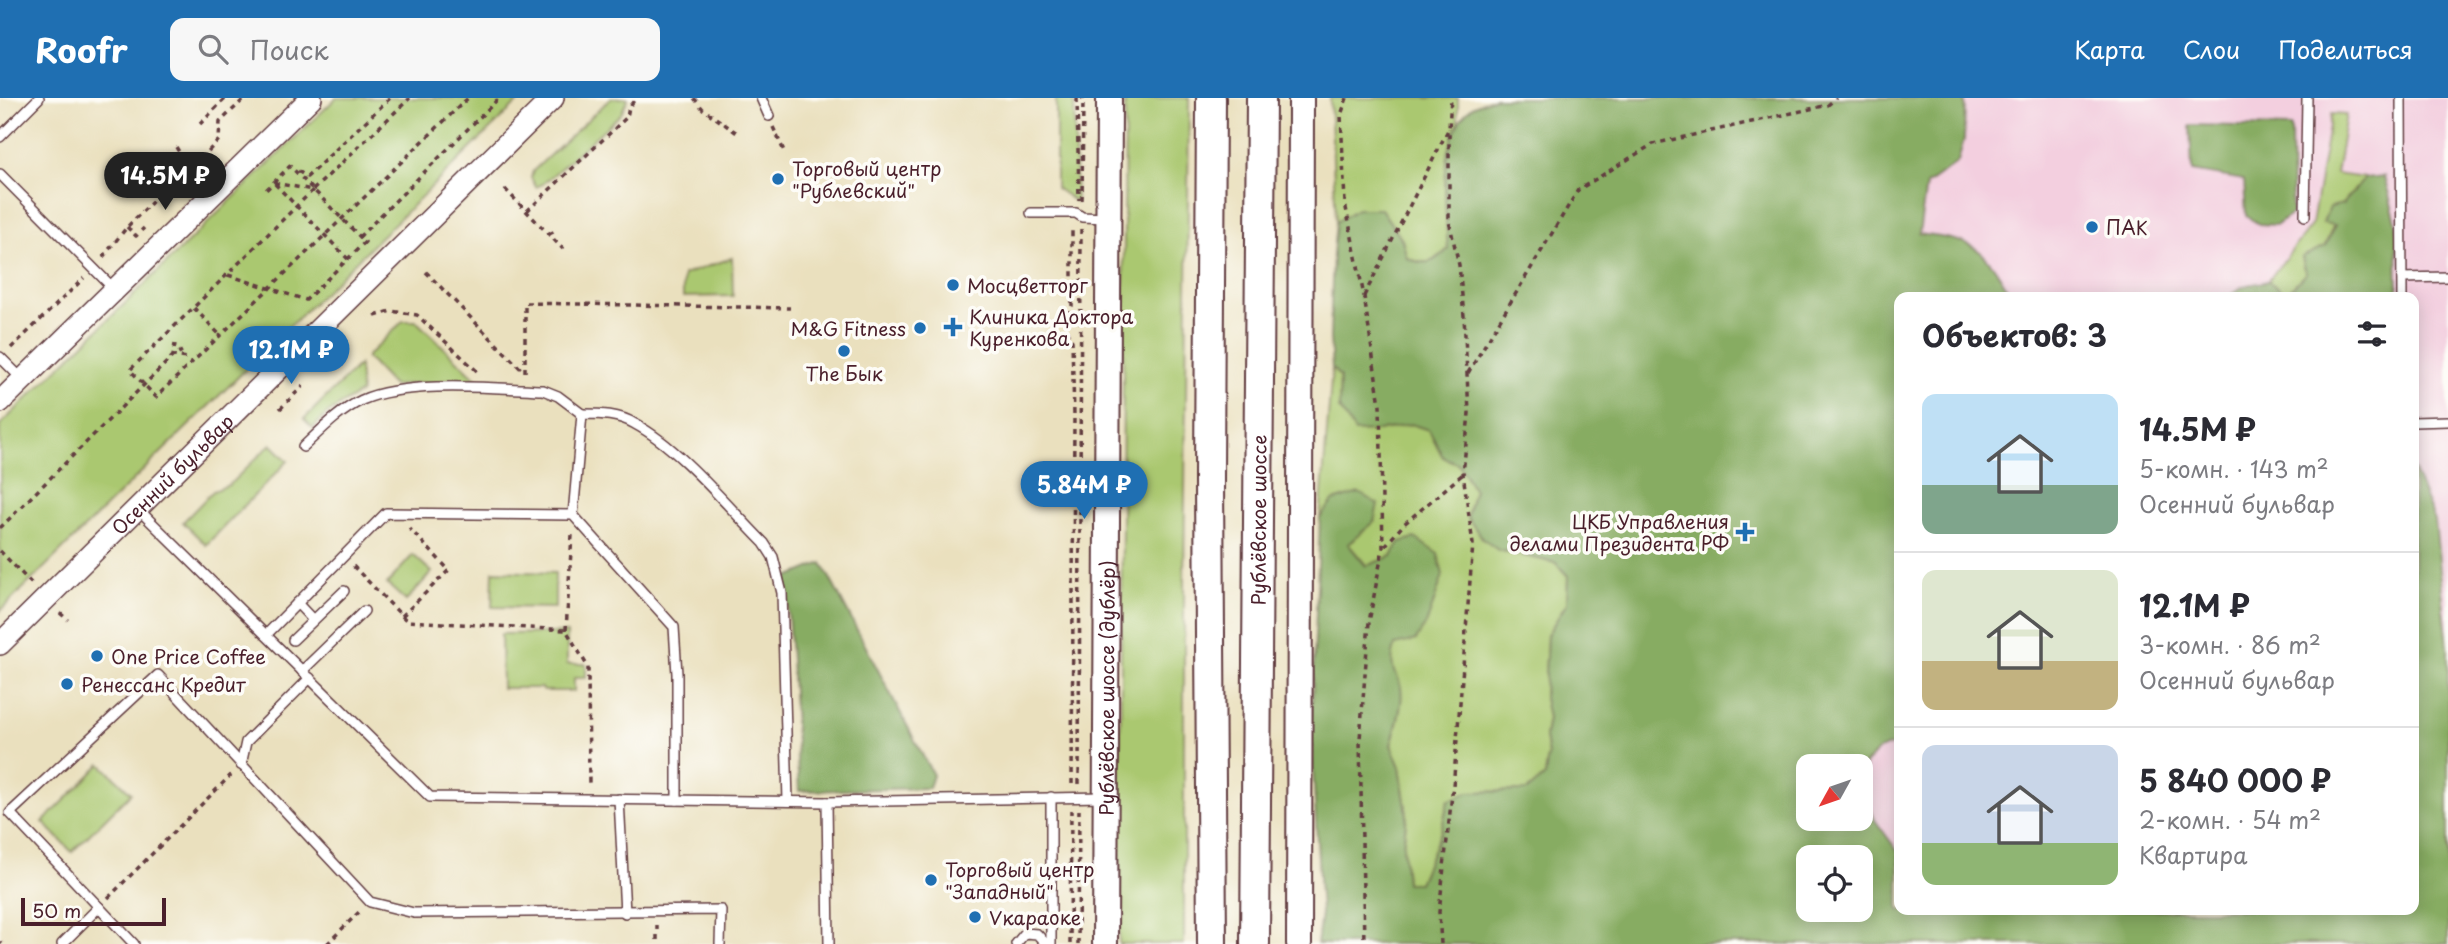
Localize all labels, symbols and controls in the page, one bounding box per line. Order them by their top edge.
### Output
search box [170,18,660,81]
text: Roofr [35,24,128,74]
icon: search [194,30,232,68]
text: Поиск [250,30,329,69]
text: Карта [2074,31,2145,67]
text: Слои [2183,31,2240,67]
text: Поделиться [2278,31,2413,67]
pin: 14.5M ₽ [100,152,230,212]
place label: Торговый центр "Рублевский" [792,154,941,204]
text: 14.5M ₽ [120,157,210,192]
marker: Торговый центр "Рублевский" [770,171,786,187]
place label: ПАК [2106,213,2148,241]
marker: ПАК [2084,219,2100,235]
place label: Мосцветторг [967,271,1088,299]
marker: Мосцветторг [945,277,961,293]
place label: Клиника Доктора Куренкова [969,302,1133,352]
text: Объектов: 3 [1922,312,2107,357]
place label: M&G Fitness [791,314,906,342]
icon: filters [2353,315,2391,353]
marker: Клиника Доктора Куренкова [943,317,963,337]
marker: M&G Fitness [912,320,928,336]
pin: 12.1M ₽ [226,327,356,386]
text: 12.1M ₽ [248,331,334,366]
marker: The Бык [836,343,852,359]
place label: The Бык [806,359,883,387]
text: 14.5M ₽ [2139,406,2256,451]
street label: Осенний бульвар [105,407,240,541]
icon: home [1978,422,2062,506]
street label: Рублёвское шоссе [1243,434,1273,606]
text: 5-комн. · 143 m² [2139,451,2329,486]
pin: 5.84M ₽ [1019,462,1149,521]
text: 5.84M ₽ [1037,466,1131,501]
text: Осенний бульвар [2139,486,2335,521]
place label: ЦКБ Управления делами Президента РФ [1510,507,1729,557]
marker: ЦКБ Управления делами Президента РФ [1735,522,1755,542]
street label: Рублёвское шоссе (дублёр) [1092,560,1121,816]
text: 12.1M ₽ [2139,582,2250,627]
icon: home [1978,598,2062,682]
text: 3-комн. · 86 m² [2139,627,2321,662]
place label: One Price Coffee [111,642,266,670]
marker: One Price Coffee [89,648,105,664]
text: Осенний бульвар [2139,662,2335,697]
place label: Ренессанс Кредит [81,670,246,698]
marker: Ренессанс Кредит [59,676,75,692]
north arrow [1796,754,1872,831]
map controls [1796,754,1873,922]
text: 5 840 000 ₽ [2139,757,2331,802]
icon: home [1978,773,2062,857]
text: 2-комн. · 54 m² [2139,802,2321,837]
text: Квартира [2139,837,2247,872]
button: locate [1796,845,1873,922]
place label: Торговый центр "Западный" [945,855,1094,905]
marker: Торговый центр "Западный" [923,872,939,888]
scale bar [21,895,166,927]
text: 50 m [32,896,81,924]
place label: Vкараоке [989,903,1081,931]
marker: Vкараоке [967,909,983,925]

